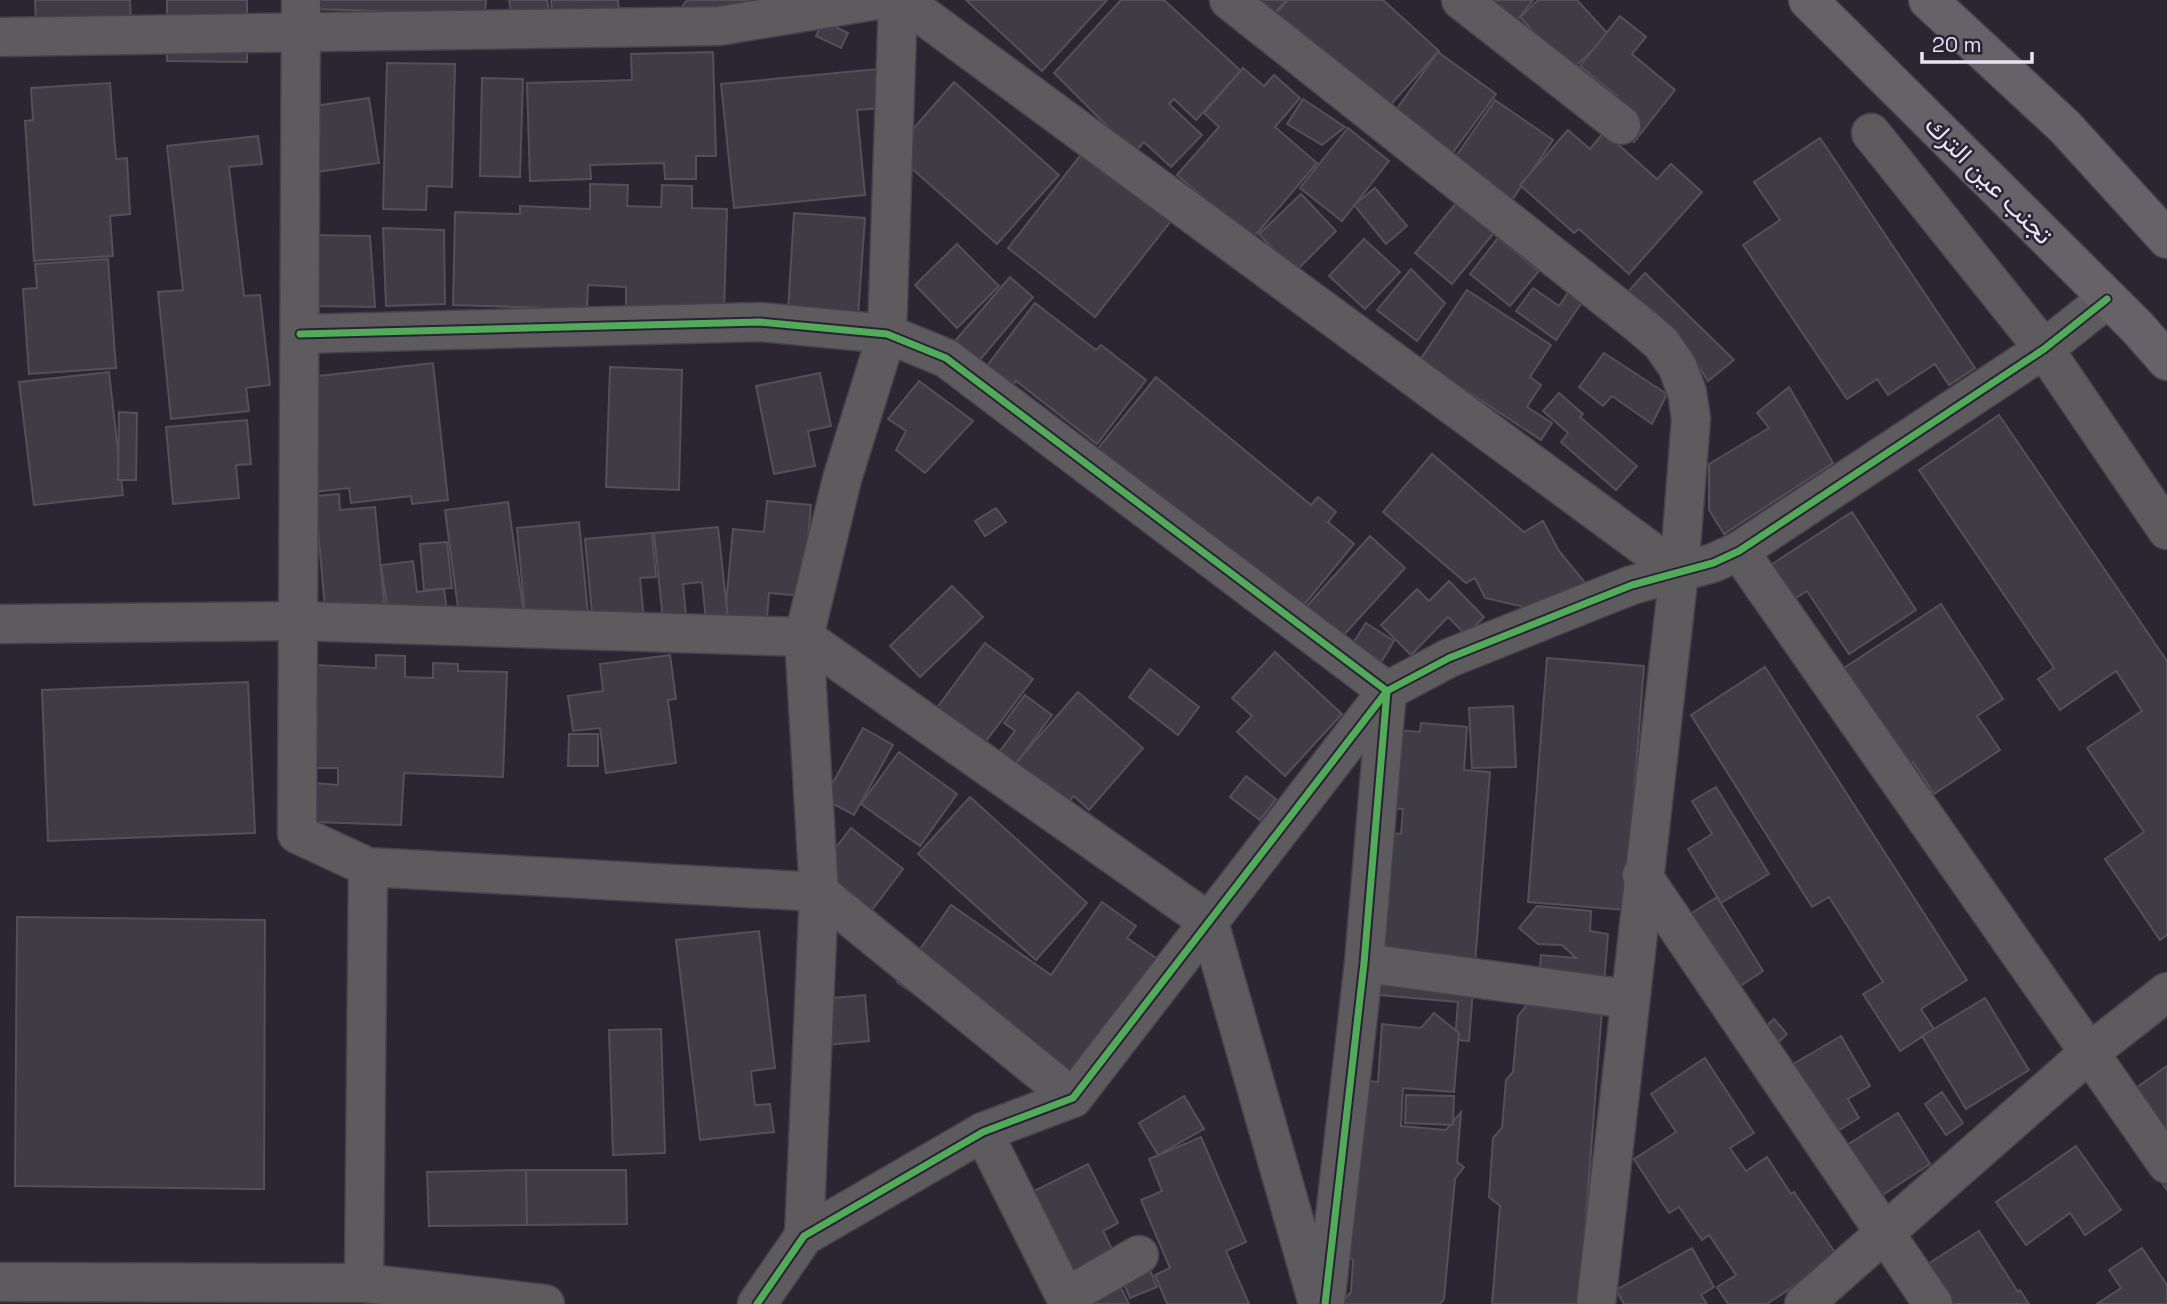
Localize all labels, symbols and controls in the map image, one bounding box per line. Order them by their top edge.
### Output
scale bar [1922,21,2032,65]
text: 20 m [1932,31,1982,58]
street label: تجنب عين الترك [1917,108,2061,252]

